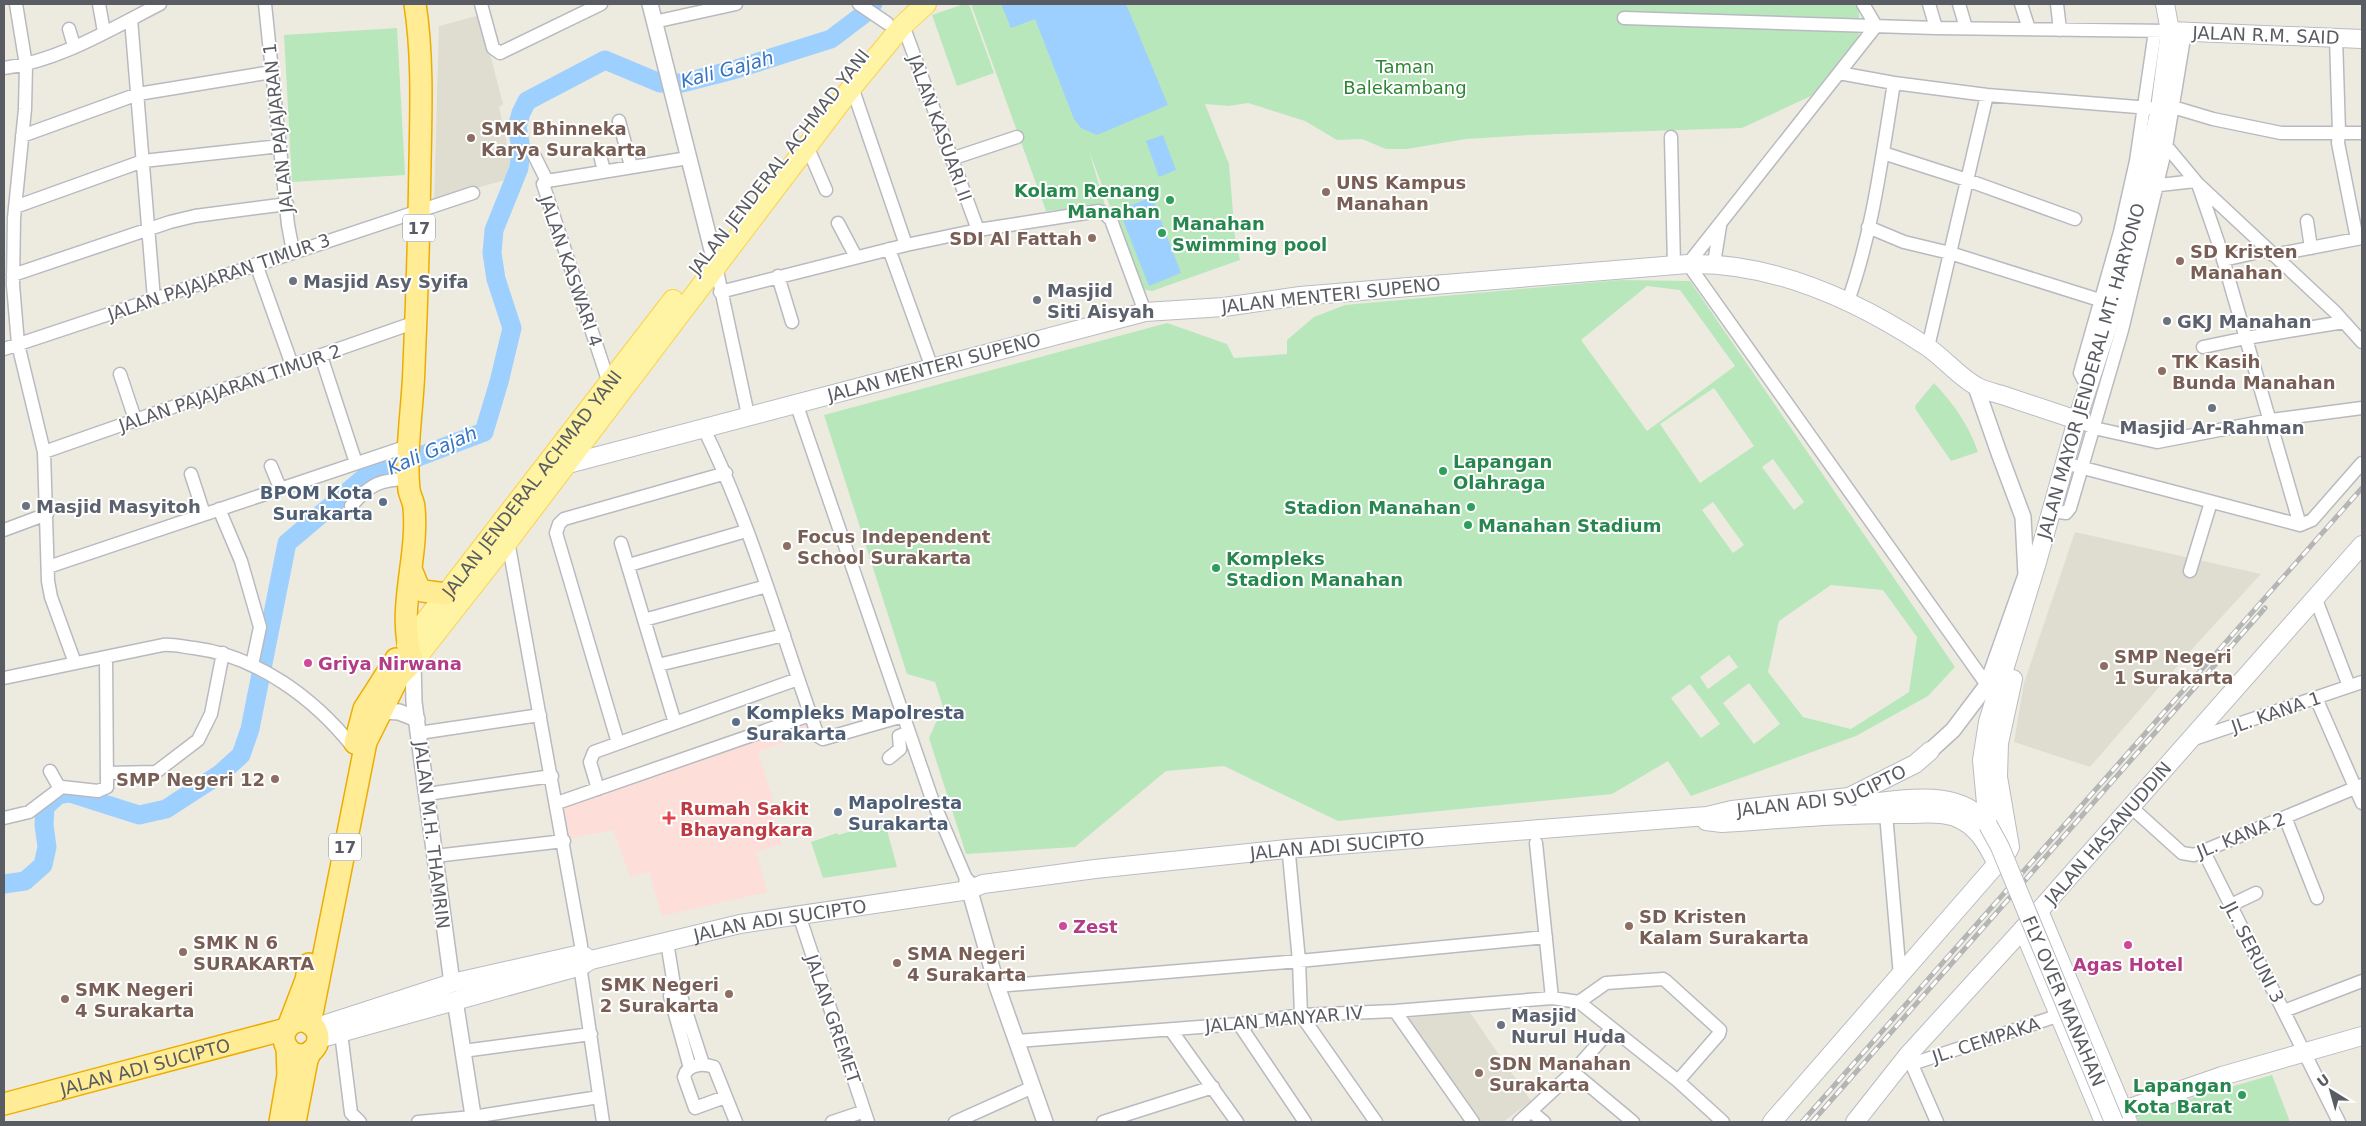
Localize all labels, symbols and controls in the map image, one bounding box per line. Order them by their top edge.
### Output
street label: JALAN R.M. SAID [2191,22,2340,48]
street label: JALAN PAJAJARAN 1 [259,42,297,215]
street label: JALAN JENDERAL ACHMAD YANI [684,45,874,280]
water label: Kali Gajah [678,46,776,92]
street label: JALAN KASUARI II [903,51,976,204]
park label: Taman Balekambang [1343,56,1467,98]
place label: SMK Bhinneka Karya Surakarta [481,118,647,160]
marker: SMK Bhinneka Karya Surakarta [465,132,477,144]
place label: UNS Kampus Manahan [1336,172,1466,214]
place label: Kolam Renang Manahan [1014,180,1160,222]
marker: UNS Kampus Manahan [1320,186,1332,198]
street label: JALAN KASWARI 4 [535,192,607,349]
marker: Kolam Renang Manahan [1164,194,1176,206]
street label: JALAN MAYOR JENDERAL MT. HARYONO [2033,201,2149,542]
place label: Manahan Swimming pool [1172,213,1327,255]
road number: 17 [403,214,435,242]
marker: Manahan Swimming pool [1156,227,1168,239]
place label: SDI Al Fattah [949,228,1082,249]
street label: JALAN PAJAJARAN TIMUR 3 [104,229,333,325]
marker: SDI Al Fattah [1086,232,1098,244]
place label: SD Kristen Manahan [2190,241,2298,283]
marker: SD Kristen Manahan [2174,255,2186,267]
place label: Masjid Asy Syifa [303,271,469,292]
street label: JALAN MENTERI SUPENO [1220,273,1441,317]
marker: Masjid Asy Syifa [287,275,299,287]
place label: Masjid Siti Aisyah [1047,280,1155,322]
marker: Masjid Siti Aisyah [1031,294,1043,306]
place label: GKJ Manahan [2177,311,2311,332]
marker: GKJ Manahan [2161,315,2173,327]
street label: JALAN MENTERI SUPENO [824,328,1043,406]
street label: JALAN PAJAJARAN TIMUR 2 [115,340,344,436]
place label: TK Kasih Bunda Manahan [2172,351,2335,393]
marker: TK Kasih Bunda Manahan [2156,365,2168,377]
street label: JALAN JENDERAL ACHMAD YANI [437,366,626,602]
marker: Masjid Ar-Rahman [2206,402,2218,414]
place label: Masjid Ar-Rahman [2119,417,2305,438]
water label: Kali Gajah [384,421,480,479]
place label: Lapangan Olahraga [1453,451,1552,493]
marker: Lapangan Olahraga [1437,465,1449,477]
place label: BPOM Kota Surakarta [260,482,373,524]
place label: Masjid Masyitoh [36,496,201,517]
marker: BPOM Kota Surakarta [377,496,389,508]
place label: Stadion Manahan [1284,497,1461,518]
marker: Masjid Masyitoh [20,500,32,512]
marker: Stadion Manahan [1465,501,1477,513]
place label: Manahan Stadium [1478,515,1661,536]
marker: Manahan Stadium [1462,519,1474,531]
place label: Focus Independent School Surakarta [797,526,991,568]
marker: Focus Independent School Surakarta [781,540,793,552]
place label: Kompleks Stadion Manahan [1226,548,1403,590]
marker: Kompleks Stadion Manahan [1210,562,1222,574]
place label: SMP Negeri 1 Surakarta [2114,646,2233,688]
place label: Griya Nirwana [318,653,462,674]
marker: Griya Nirwana [302,657,314,669]
marker: SMP Negeri 1 Surakarta [2098,660,2110,672]
street label: JL. KANA 1 [2227,687,2324,737]
place label: Kompleks Mapolresta Surakarta [746,702,965,744]
marker: Kompleks Mapolresta Surakarta [730,716,742,728]
street label: JALAN M.H. THAMRIN [410,739,454,930]
street label: JALAN HASANUDDIN [2040,757,2176,909]
street label: JALAN ADI SUCIPTO [1735,760,1909,820]
place label: SMP Negeri 12 [116,769,265,790]
marker: SMP Negeri 12 [269,773,281,785]
place label: Mapolresta Surakarta [848,792,962,834]
place label: Rumah Sakit Bhayangkara [680,798,813,840]
marker: Mapolresta Surakarta [832,806,844,818]
street label: JL. KANA 2 [2193,808,2288,863]
marker: Rumah Sakit Bhayangkara [662,811,676,825]
street label: JALAN ADI SUCIPTO [1248,828,1425,863]
road number: 17 [329,834,361,860]
street label: JALAN ADI SUCIPTO [690,895,868,946]
street label: JL. SERUNI 3 [2219,897,2289,1006]
place label: SD Kristen Kalam Surakarta [1639,906,1809,948]
street label: FLY OVER MANAHAN [2019,912,2109,1090]
place label: Zest [1073,916,1118,937]
marker: Zest [1057,920,1069,932]
marker: SD Kristen Kalam Surakarta [1623,920,1635,932]
place label: SMK N 6 SURAKARTA [193,932,314,974]
marker: Agas Hotel [2122,939,2134,951]
place label: SMA Negeri 4 Surakarta [907,943,1026,985]
marker: SMK N 6 SURAKARTA [177,946,189,958]
street label: JALAN GREMET [801,951,865,1087]
place label: Agas Hotel [2073,954,2183,975]
marker: SMA Negeri 4 Surakarta [891,957,903,969]
place label: SMK Negeri 2 Surakarta [600,974,719,1016]
place label: SMK Negeri 4 Surakarta [75,979,194,1021]
marker: SMK Negeri 2 Surakarta [723,988,735,1000]
marker: SMK Negeri 4 Surakarta [59,993,71,1005]
street label: JALAN MANYAR IV [1203,1002,1364,1036]
place label: Masjid Nurul Huda [1511,1005,1626,1047]
street label: JL. CEMPAKA [1929,1012,2043,1068]
marker: Masjid Nurul Huda [1495,1019,1507,1031]
street label: JALAN ADI SUCIPTO [57,1034,232,1099]
place label: SDN Manahan Surakarta [1489,1053,1631,1095]
north arrow [2306,1066,2356,1116]
marker: SDN Manahan Surakarta [1473,1067,1485,1079]
text: U [2314,1071,2333,1090]
place label: Lapangan Kota Barat [2123,1075,2232,1117]
marker: Lapangan Kota Barat [2236,1089,2248,1101]

